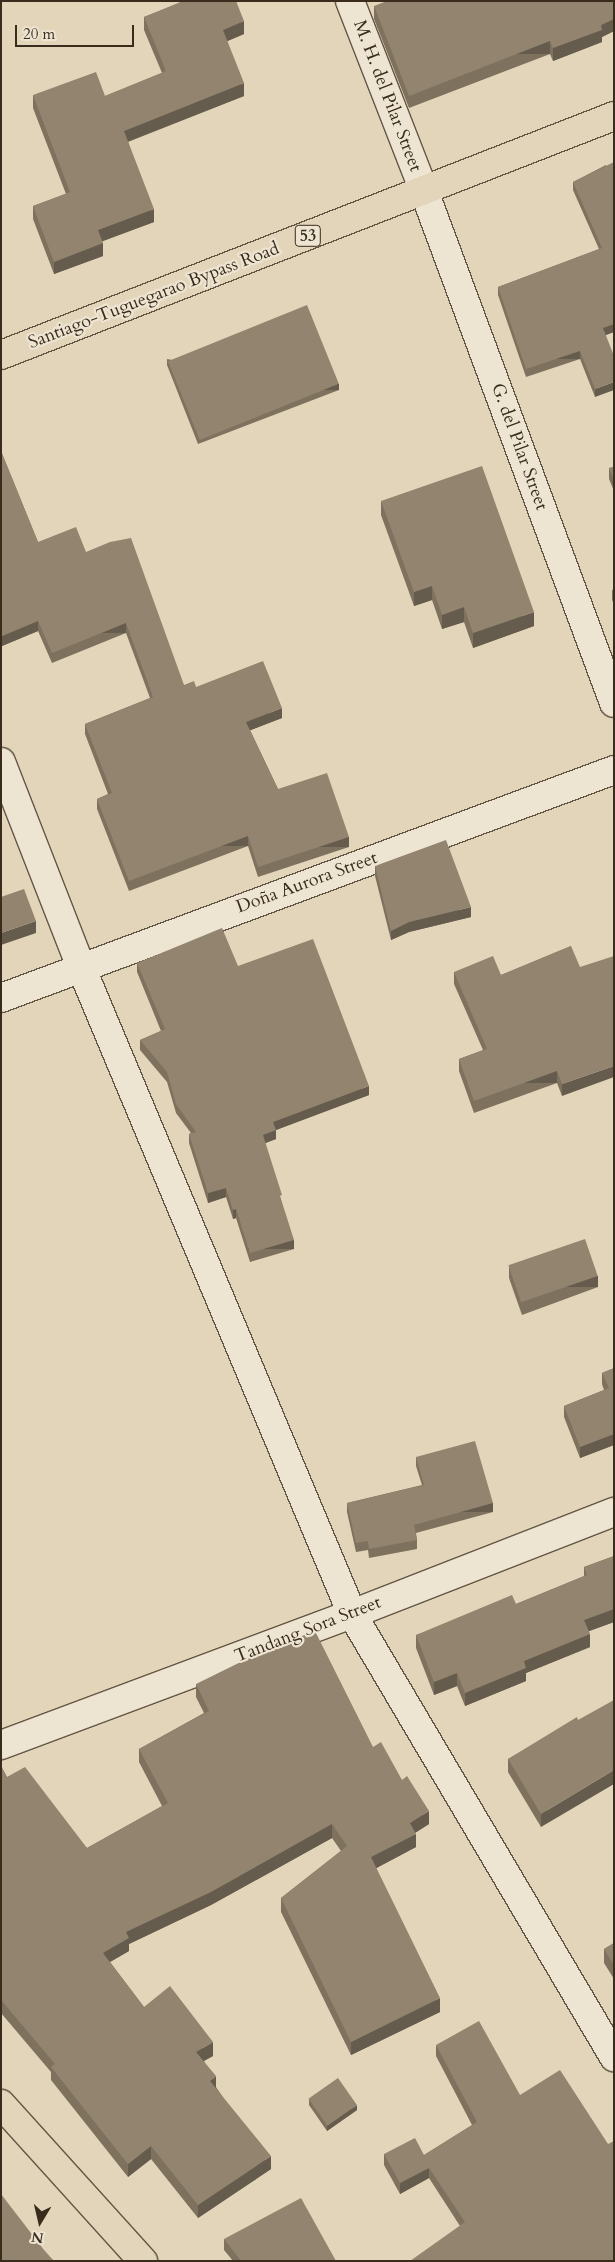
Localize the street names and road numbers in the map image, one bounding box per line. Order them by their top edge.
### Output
street label: M. H. del Pilar Street [348,17,426,175]
road number: 53 [294,222,322,250]
street label: Santiago-Tuguegarao Bypass Road [26,238,282,354]
street label: G. del Pilar Street [486,381,552,513]
street label: Doña Aurora Street [233,847,381,919]
street label: Tandang Sora Street [232,1592,384,1668]

